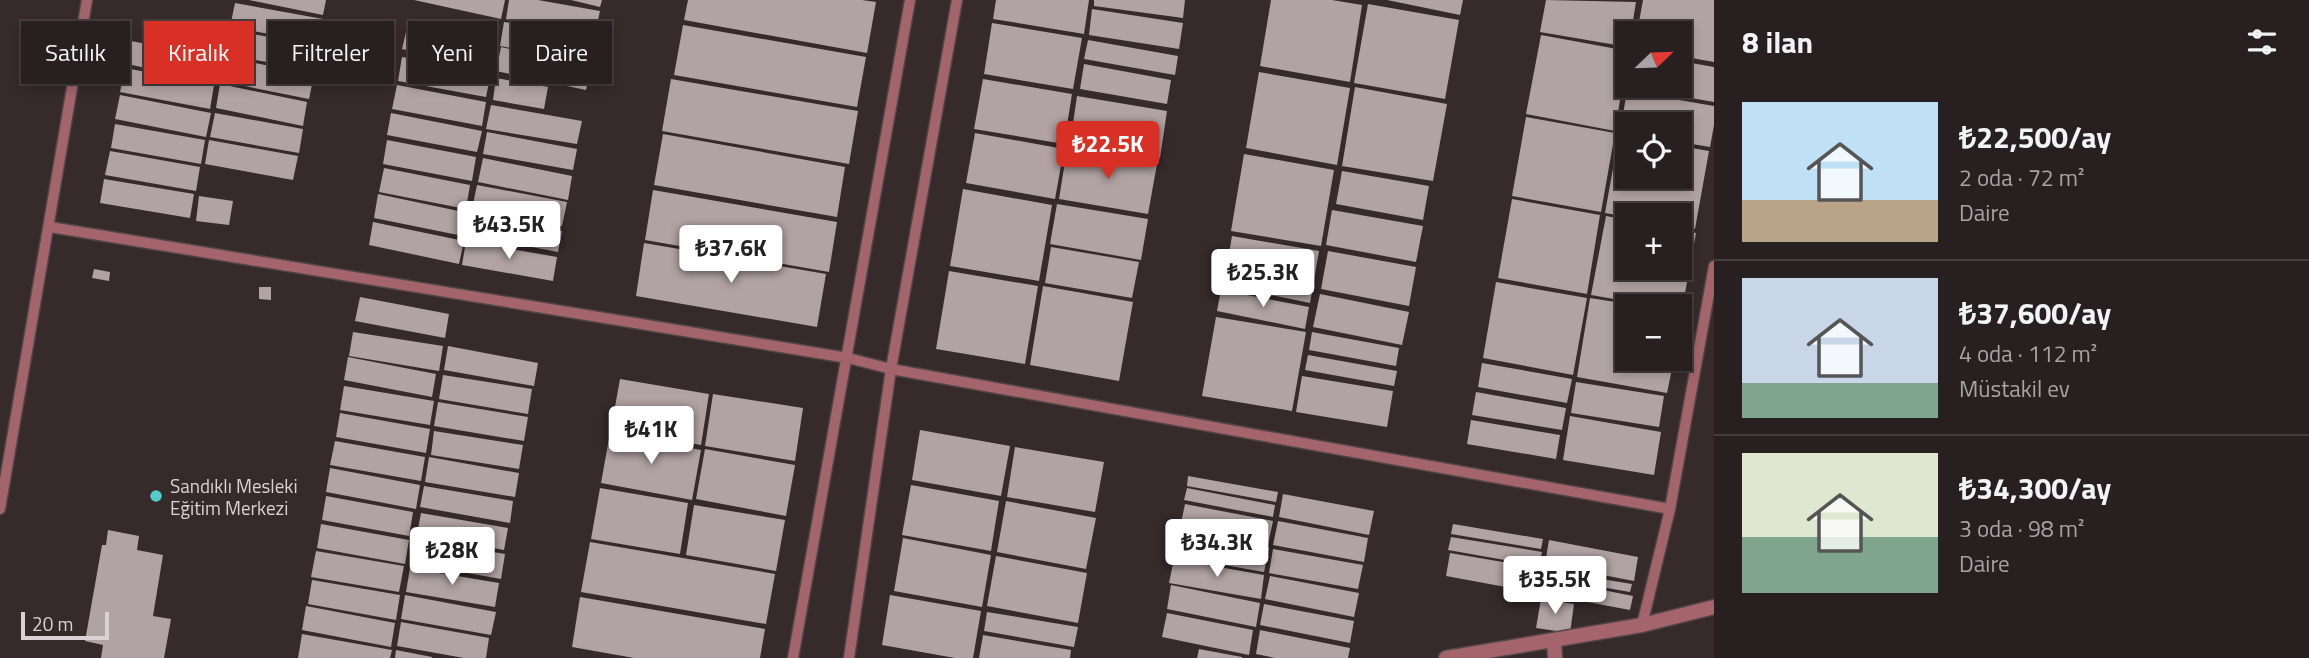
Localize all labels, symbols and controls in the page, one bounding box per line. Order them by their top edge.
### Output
text: 8 ilan [1742,19,1813,65]
chip: Satılık [21,21,130,84]
chip: Kiralık [144,21,254,84]
chip: Filtreler [268,21,394,84]
chip: Yeni [408,21,497,84]
chip: Daire [511,21,612,84]
north arrow [1615,21,1692,98]
map controls [1615,21,1692,371]
icon: filters [2243,23,2281,61]
button: locate [1615,112,1692,189]
text: ₺22,500/ay [1959,114,2111,160]
pin: ₺22.5K [1051,122,1165,181]
text: ₺22.5K [1072,126,1144,161]
icon: home [1798,130,1882,214]
text: 2 oda · 72 m² [1959,160,2084,195]
text: Daire [1959,195,2010,230]
pin: ₺43.5K [452,202,566,261]
button: + [1615,203,1692,280]
text: ₺43.5K [473,206,545,241]
pin: ₺37.6K [674,226,788,285]
text: ₺37.6K [695,230,767,265]
pin: ₺25.3K [1206,250,1320,309]
text: ₺25.3K [1227,254,1299,289]
text: ₺37,600/ay [1959,290,2111,336]
button: − [1615,294,1692,371]
icon: home [1798,306,1882,390]
text: 4 oda · 112 m² [1959,336,2097,371]
text: Müstakil ev [1959,371,2070,406]
pin: ₺41K [610,406,692,466]
text: ₺41K [625,411,677,446]
text: ₺34,300/ay [1959,465,2111,511]
place label: Sandıklı Mesleki Eğitim Merkezi [170,471,298,522]
icon: home [1798,481,1882,565]
marker: Sandıklı Mesleki Eğitim Merkezi [148,488,164,504]
text: 3 oda · 98 m² [1959,511,2084,546]
pin: ₺34.3K [1160,520,1274,579]
text: ₺34.3K [1181,524,1253,559]
pin: ₺28K [411,528,493,587]
text: ₺28K [426,532,478,567]
text: Daire [1959,546,2010,581]
pin: ₺35.5K [1498,556,1612,616]
text: ₺35.5K [1519,561,1591,596]
scale bar [21,609,108,641]
text: 20 m [32,609,73,638]

